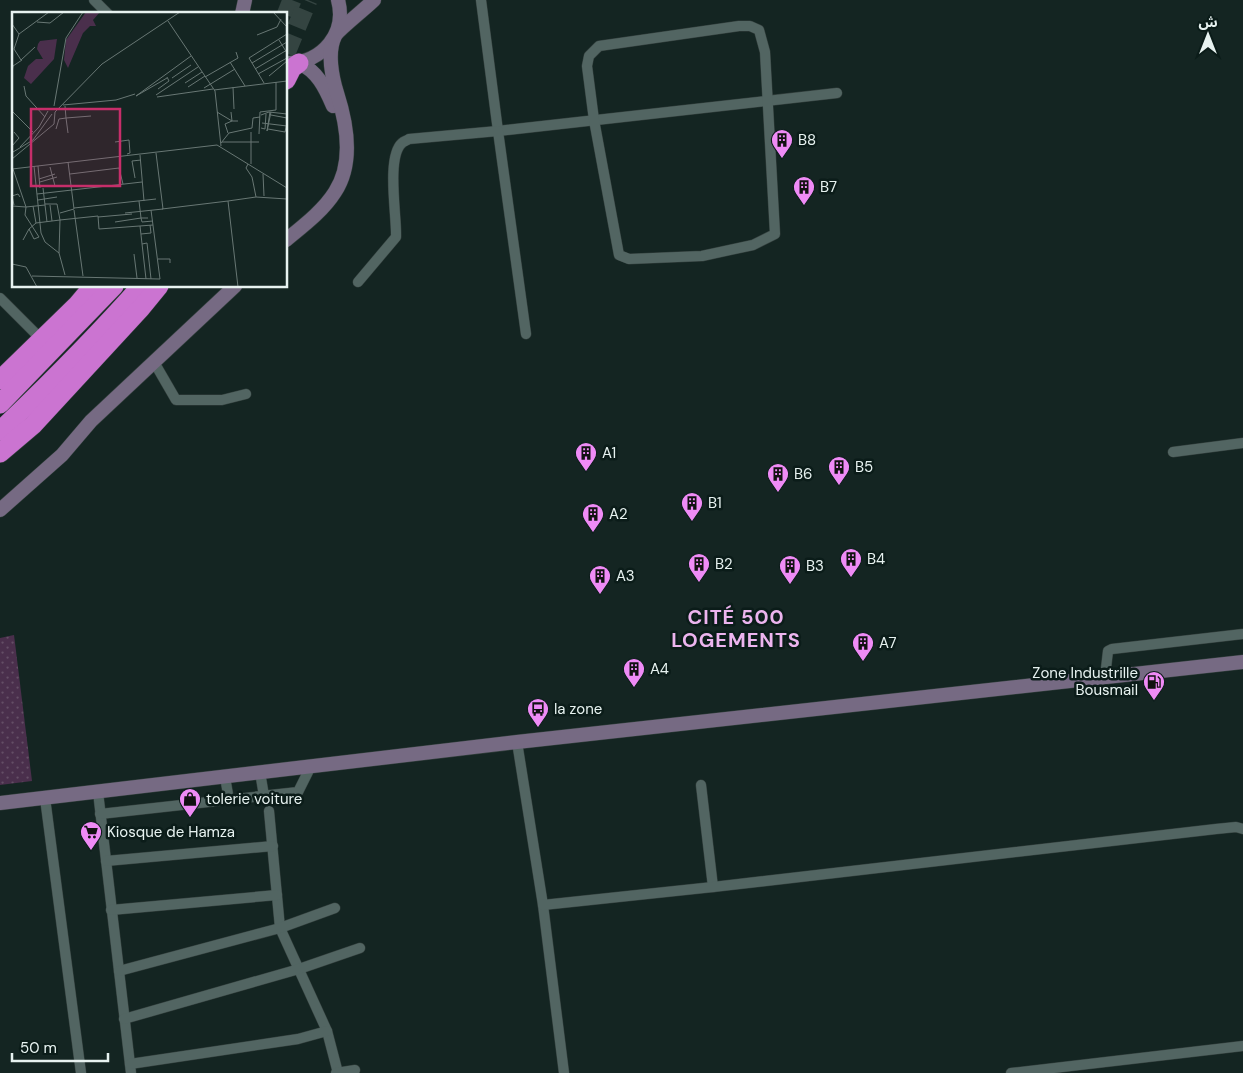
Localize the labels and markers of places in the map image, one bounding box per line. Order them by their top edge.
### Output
building icon: B8 [770,128,794,159]
place label: B8 [798,130,816,150]
building icon: B7 [792,175,816,206]
place label: B7 [820,177,837,197]
building icon: A1 [574,441,598,472]
place label: A1 [602,443,616,463]
building icon: B5 [827,455,851,486]
place label: B5 [855,457,873,477]
building icon: B6 [766,462,790,493]
place label: B6 [794,464,812,484]
building icon: B1 [680,491,704,522]
place label: B1 [708,493,722,513]
building icon: A2 [581,502,605,533]
place label: A2 [609,504,628,524]
building icon: B4 [839,547,863,578]
place label: B4 [867,549,885,569]
building icon: B2 [687,552,711,583]
place label: B2 [715,554,733,574]
building icon: B3 [778,554,802,585]
place label: B3 [806,556,824,576]
building icon: A3 [588,564,612,595]
place label: A3 [616,566,635,586]
building icon: A7 [851,631,875,662]
place label: A7 [879,633,897,653]
building icon: A4 [622,657,646,688]
place label: A4 [650,659,669,679]
place label: Zone Industrille Bousmail [1032,663,1138,700]
fuel station icon: Zone Industrille Bousmail [1142,670,1166,701]
bus stop icon: la zone [526,697,550,728]
place label: la zone [554,699,602,719]
shop icon: tolerie voiture [178,787,202,818]
place label: tolerie voiture [206,789,302,809]
supermarket icon: Kiosque de Hamza [79,820,103,851]
place label: Kiosque de Hamza [107,822,235,842]

